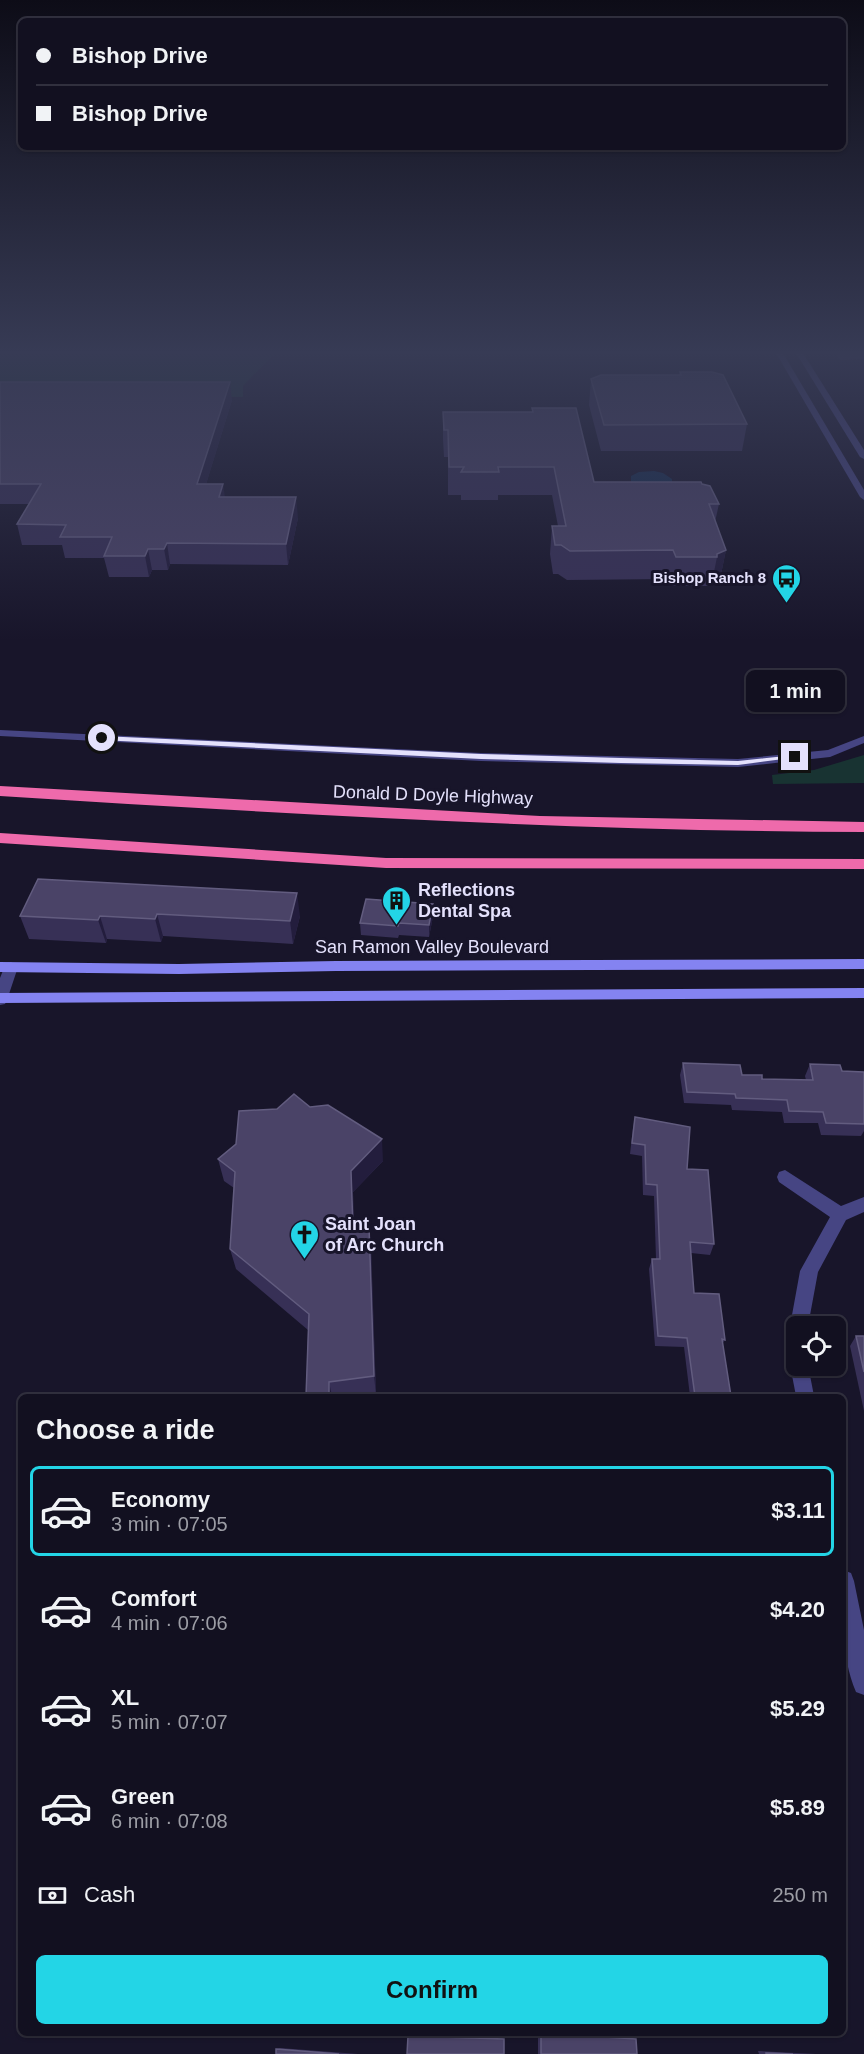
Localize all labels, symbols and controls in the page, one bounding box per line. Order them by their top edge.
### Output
text: Bishop Drive [72,43,208,68]
text: Bishop Drive [72,101,208,126]
bus stop icon: Bishop Ranch 8 [771,562,803,604]
place label: Bishop Ranch 8 [653,569,766,586]
callout: 1 min [746,670,844,712]
text: 1 min [769,680,822,702]
route start [88,724,115,751]
route end [781,743,808,770]
street label: Donald D Doyle Highway [333,782,533,808]
place label: Reflections Dental Spa [418,880,515,921]
building icon: Reflections Dental Spa [381,884,413,926]
street label: San Ramon Valley Boulevard [315,937,549,957]
place label: Saint Joan of Arc Church [325,1214,444,1255]
church icon: Saint Joan of Arc Church [288,1218,320,1260]
map controls [786,1316,846,1376]
button: locate [786,1316,846,1376]
text: Choose a ride [36,1415,215,1445]
icon: car [39,1484,93,1538]
text: Economy [111,1487,210,1512]
text: $3.11 [771,1498,825,1523]
text: 3 min · 07:05 [111,1513,228,1535]
icon: car [39,1583,93,1637]
text: Comfort [111,1586,197,1611]
text: $4.20 [770,1597,825,1622]
text: 4 min · 07:06 [111,1612,228,1634]
icon: car [39,1682,93,1736]
text: XL [111,1685,139,1710]
text: $5.29 [770,1696,825,1721]
text: 5 min · 07:07 [111,1711,228,1733]
icon: car [39,1781,93,1835]
text: Green [111,1784,175,1809]
text: $5.89 [770,1795,825,1820]
text: 6 min · 07:08 [111,1810,228,1832]
icon: cash [36,1879,69,1912]
text: Cash [84,1882,135,1907]
text: 250 m [772,1884,828,1906]
button: Confirm [36,1955,828,2024]

